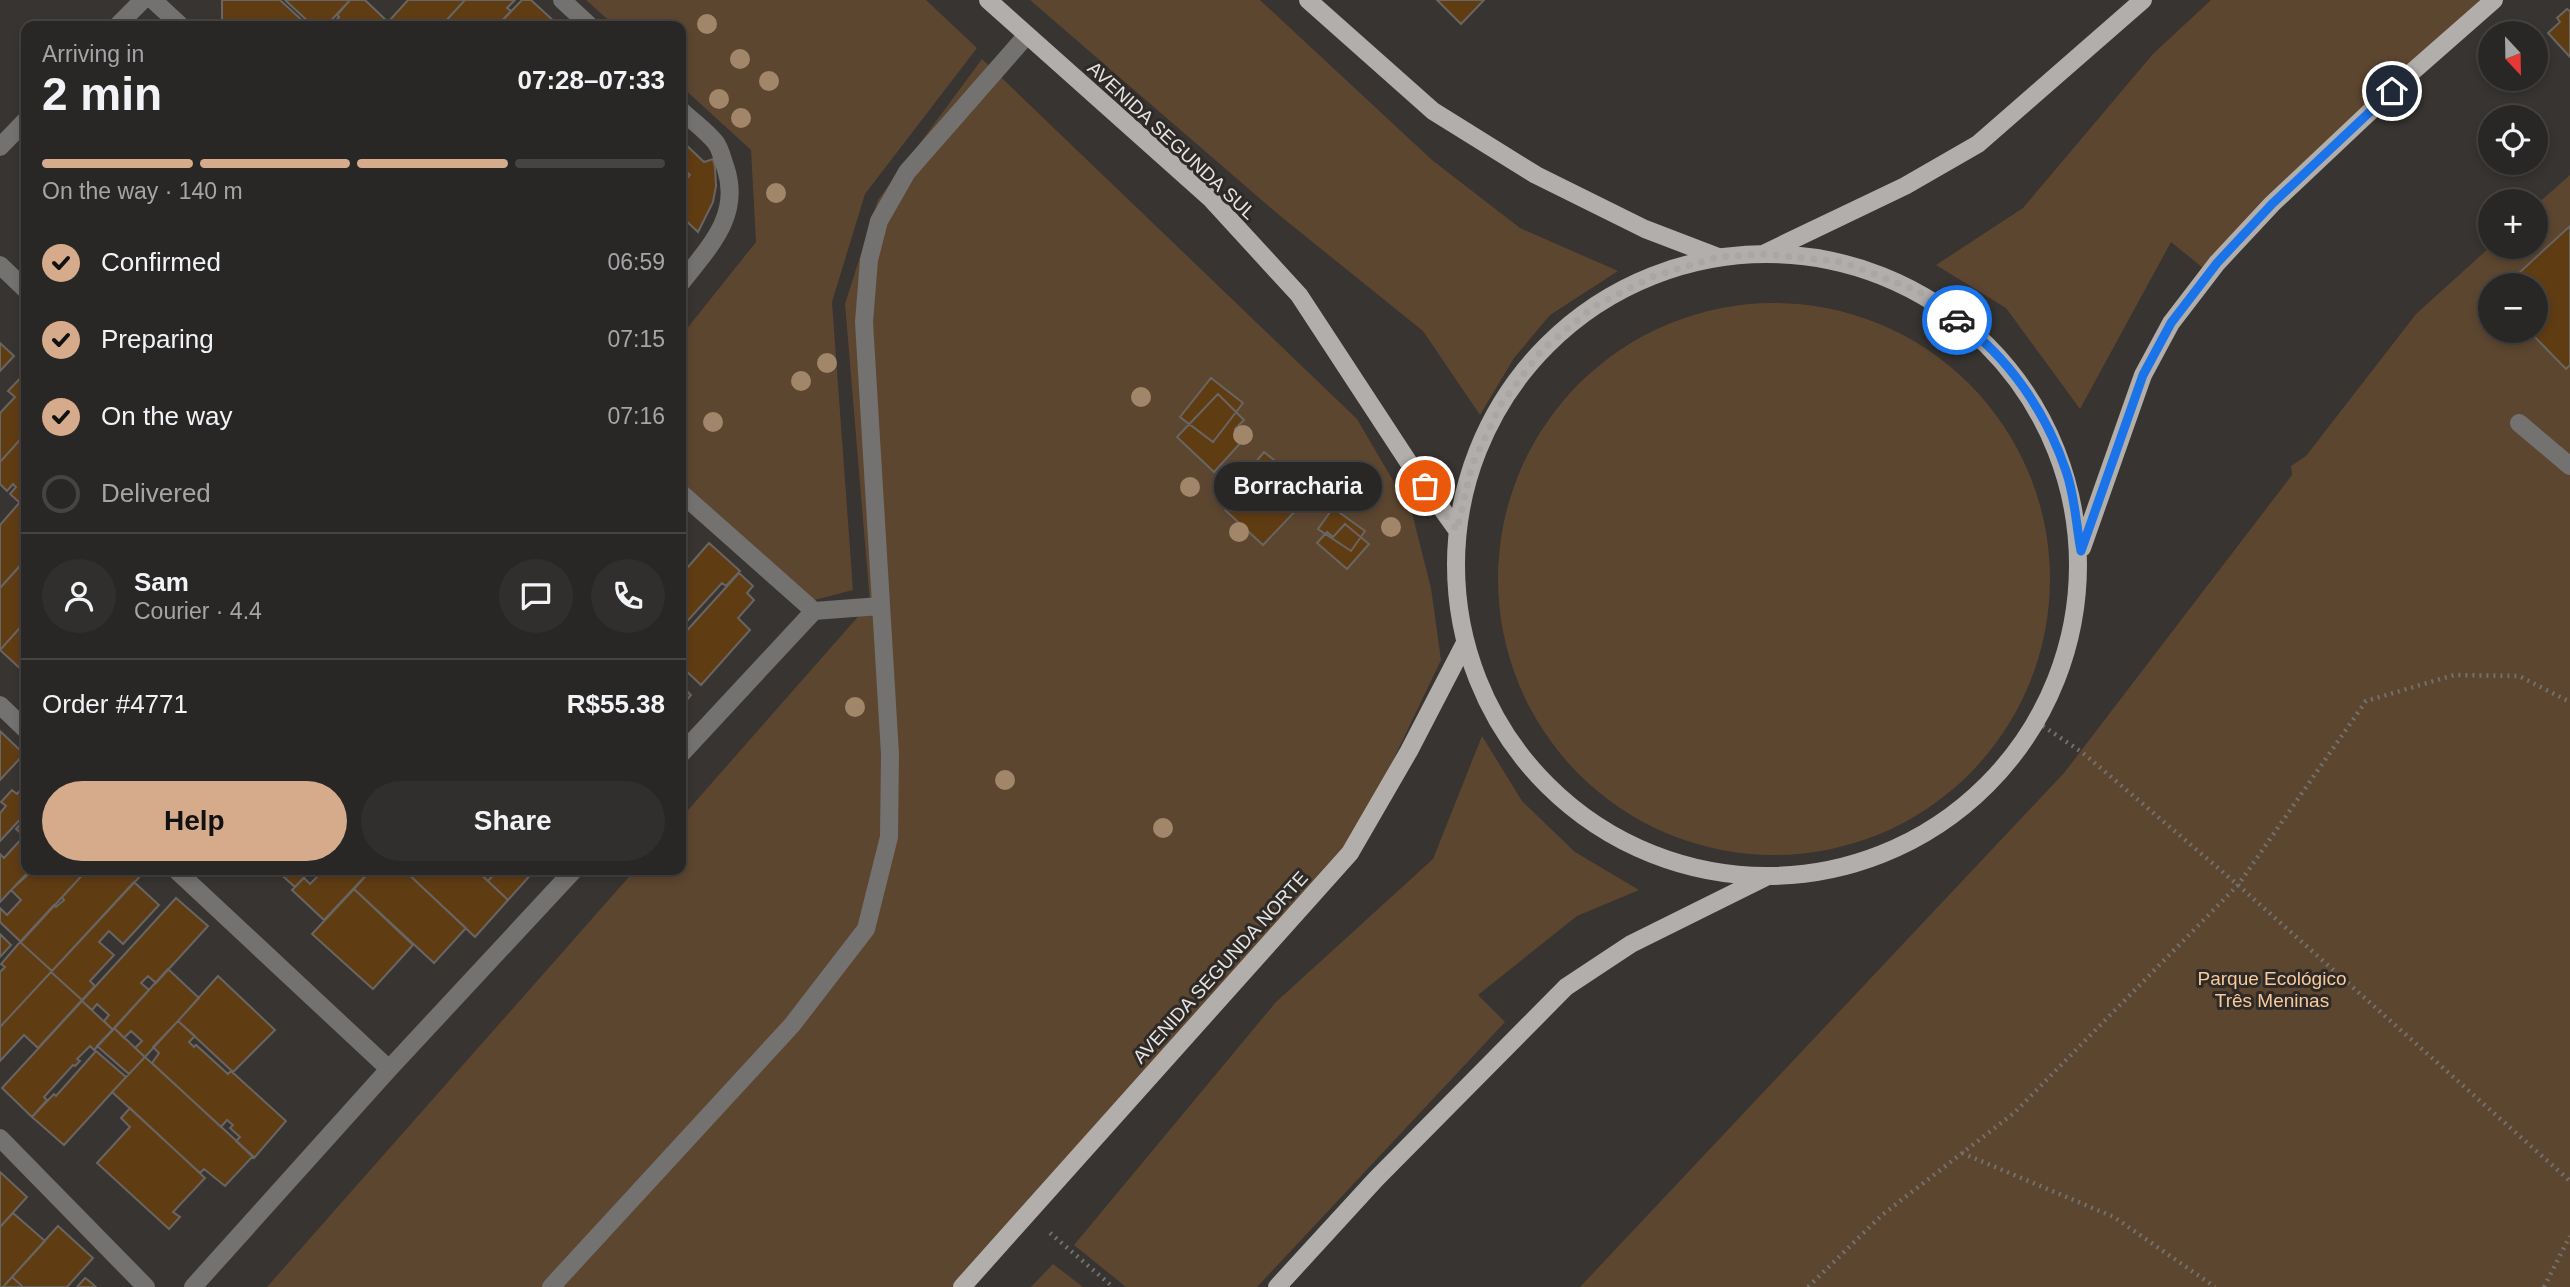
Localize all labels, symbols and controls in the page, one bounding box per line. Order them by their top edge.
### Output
north arrow [2478,21,2548,91]
map controls [2478,21,2548,343]
text: Arriving in [42,41,144,67]
street label: AVENIDA SEGUNDA SUL [1084,57,1260,224]
pin [2362,61,2422,121]
text: 07:28–07:33 [518,65,665,95]
text: 2 min [42,68,162,120]
icon: home [2373,72,2411,110]
button: locate [2478,105,2548,175]
text: On the way · 140 m [42,178,243,204]
button: + [2478,189,2548,259]
icon: check [42,244,80,282]
text: Confirmed [101,247,221,277]
text: 06:59 [607,249,665,275]
button: − [2478,273,2548,343]
courier [1922,285,1992,355]
icon: car [1938,301,1976,339]
icon: check [42,321,80,359]
text: Preparing [101,324,214,354]
text: 07:15 [607,326,665,352]
icon: check [42,398,80,436]
text: On the way [101,401,233,431]
text: 07:16 [607,403,665,429]
pin [1395,456,1455,516]
callout: Borracharia [1215,462,1383,510]
icon: bag [1406,467,1444,505]
text: Borracharia [1233,473,1363,499]
text: Delivered [101,478,211,508]
button: person [42,559,116,633]
button: chat [499,559,573,633]
button: phone [591,559,665,633]
text: Sam [134,567,189,597]
text: Courier · 4.4 [134,598,262,624]
text: Order #4771 [42,689,188,719]
text: R$55.38 [567,689,665,719]
button: Help [42,781,347,861]
button: Share [361,781,665,861]
street label: AVENIDA SEGUNDA NORTE [1129,867,1312,1067]
park label: Parque Ecológico Três Meninas [2198,968,2346,1011]

